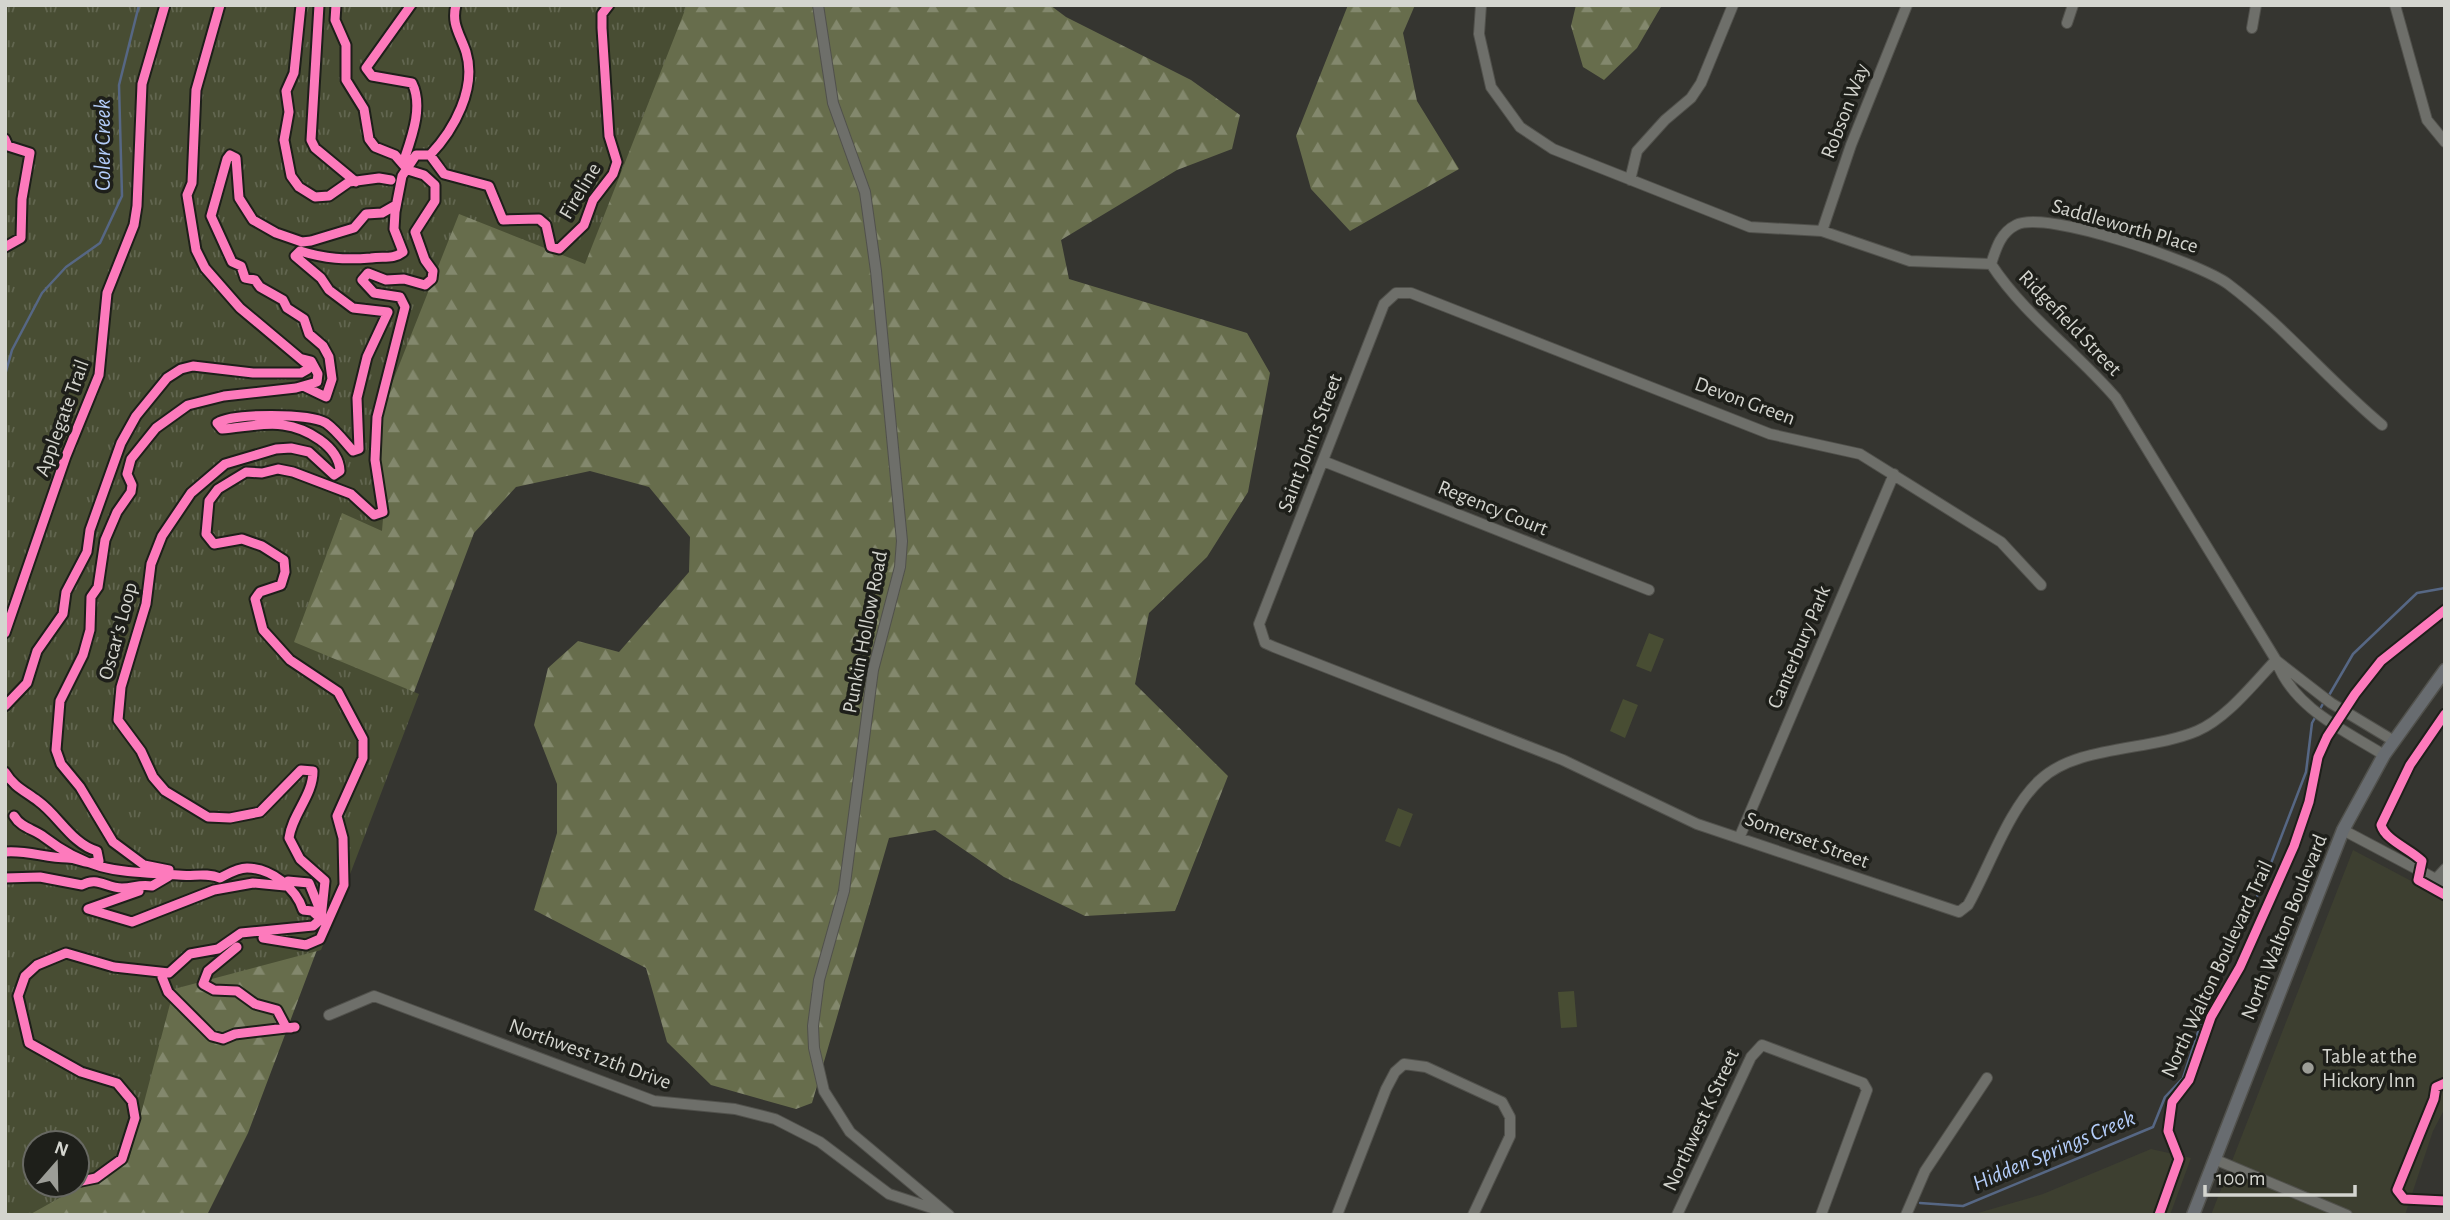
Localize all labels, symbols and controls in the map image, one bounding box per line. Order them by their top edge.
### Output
street label: Robson Way [1817,60,1873,162]
water label: Coler Creek [92,99,115,191]
street label: Fireline [555,159,605,223]
street label: Saddleworth Place [2049,195,2201,257]
street label: Ridgefield Street [2015,266,2126,380]
street label: Applegate Trail [31,357,93,479]
street label: Saint John's Street [1274,371,1346,515]
street label: Devon Green [1692,373,1798,429]
street label: Regency Court [1435,476,1551,540]
street label: Punkin Hollow Road [839,549,891,715]
street label: Oscar's Loop [95,580,141,682]
street label: Canterbury Park [1764,582,1834,711]
street label: Somerset Street [1742,808,1872,872]
street label: North Walton Boulevard [2237,831,2331,1023]
street label: North Walton Boulevard Trail [2157,857,2277,1081]
street label: Northwest 12th Drive [506,1015,674,1093]
street label: Northwest K Street [1659,1046,1743,1194]
place label: Table at the Hickory Inn [2322,1046,2417,1091]
marker: Table at the Hickory Inn [2300,1060,2316,1076]
water label: Hidden Springs Creek [1969,1106,2139,1196]
north arrow [21,1129,91,1199]
text: N [52,1138,71,1161]
scale bar [2205,1154,2356,1198]
text: 100 m [2216,1168,2266,1189]

